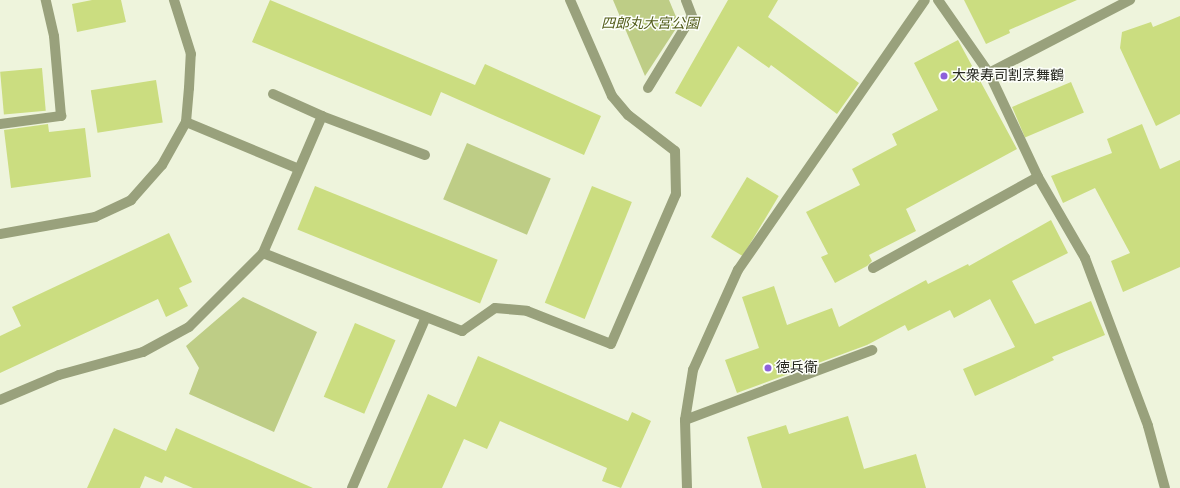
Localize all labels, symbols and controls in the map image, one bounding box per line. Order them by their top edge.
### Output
park label: 四郎丸大宮公園 [601,16,699,32]
place label: 大衆寿司割烹舞鶴 [952,68,1064,84]
marker: 大衆寿司割烹舞鶴 [939,71,949,81]
place label: 徳兵衛 [776,360,818,376]
marker: 徳兵衛 [763,363,773,373]

